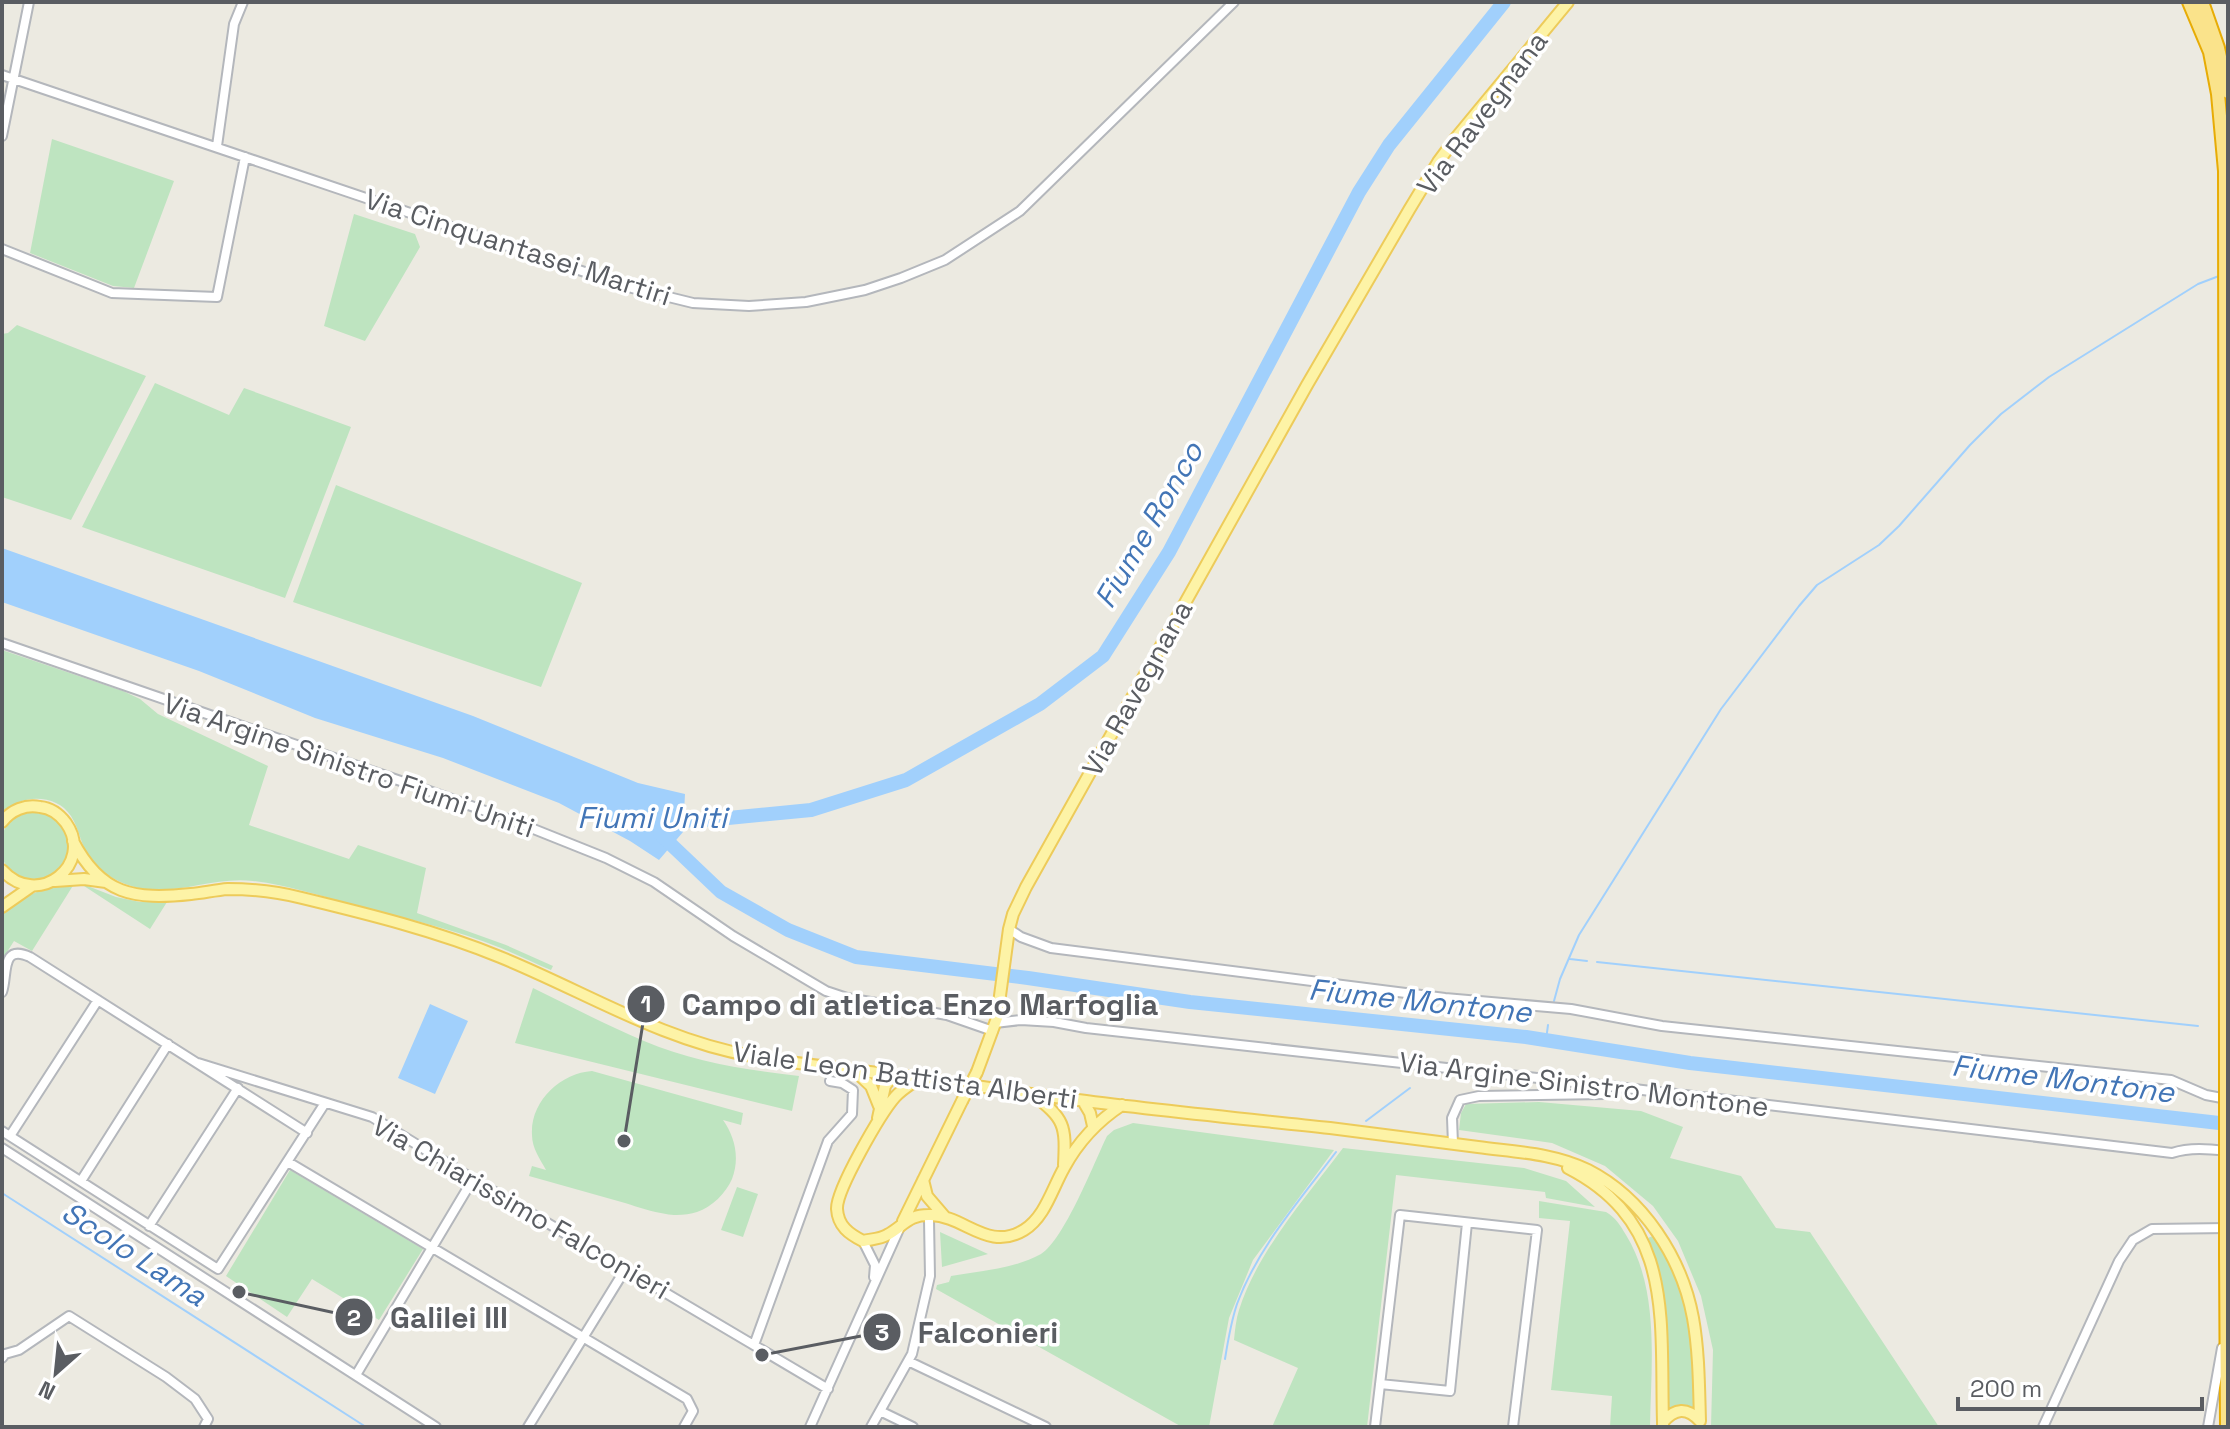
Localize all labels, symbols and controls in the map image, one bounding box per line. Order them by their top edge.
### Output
street label: Via Ravegnana [1409,24,1555,202]
street label: Via Cinquantasei Martiri [360,180,676,314]
water label: Fiume Ronco [1085,433,1213,615]
street label: Via Ravegnana [1074,594,1200,782]
street label: Via Argine Sinistro Fiumi Uniti [159,684,539,846]
water label: Fiumi Uniti [577,798,730,837]
water label: Fiume Montone [1307,969,1535,1032]
callout: Campo di atletica Enzo Marfoglia [626,977,1174,1031]
text: Campo di atletica Enzo Marfoglia [682,985,1158,1024]
text: 1 [641,988,651,1019]
street label: Viale Leon Battista Alberti [731,1033,1079,1117]
street label: Via Argine Sinistro Montone [1397,1043,1771,1125]
water label: Fiume Montone [1950,1046,2178,1112]
street label: Via Chiarissimo Falconieri [366,1107,676,1307]
water label: Scolo Lama [54,1192,215,1315]
callout: Galilei III [334,1290,524,1344]
text: Galilei III [390,1298,508,1337]
text: 2 [347,1302,361,1333]
callout: Falconieri [862,1305,1074,1359]
text: Falconieri [918,1313,1058,1352]
text: 3 [875,1317,889,1348]
north arrow [16,1333,96,1413]
scale bar [1958,1361,2202,1411]
text: 200 m [1970,1373,2042,1404]
text: N [34,1375,60,1407]

